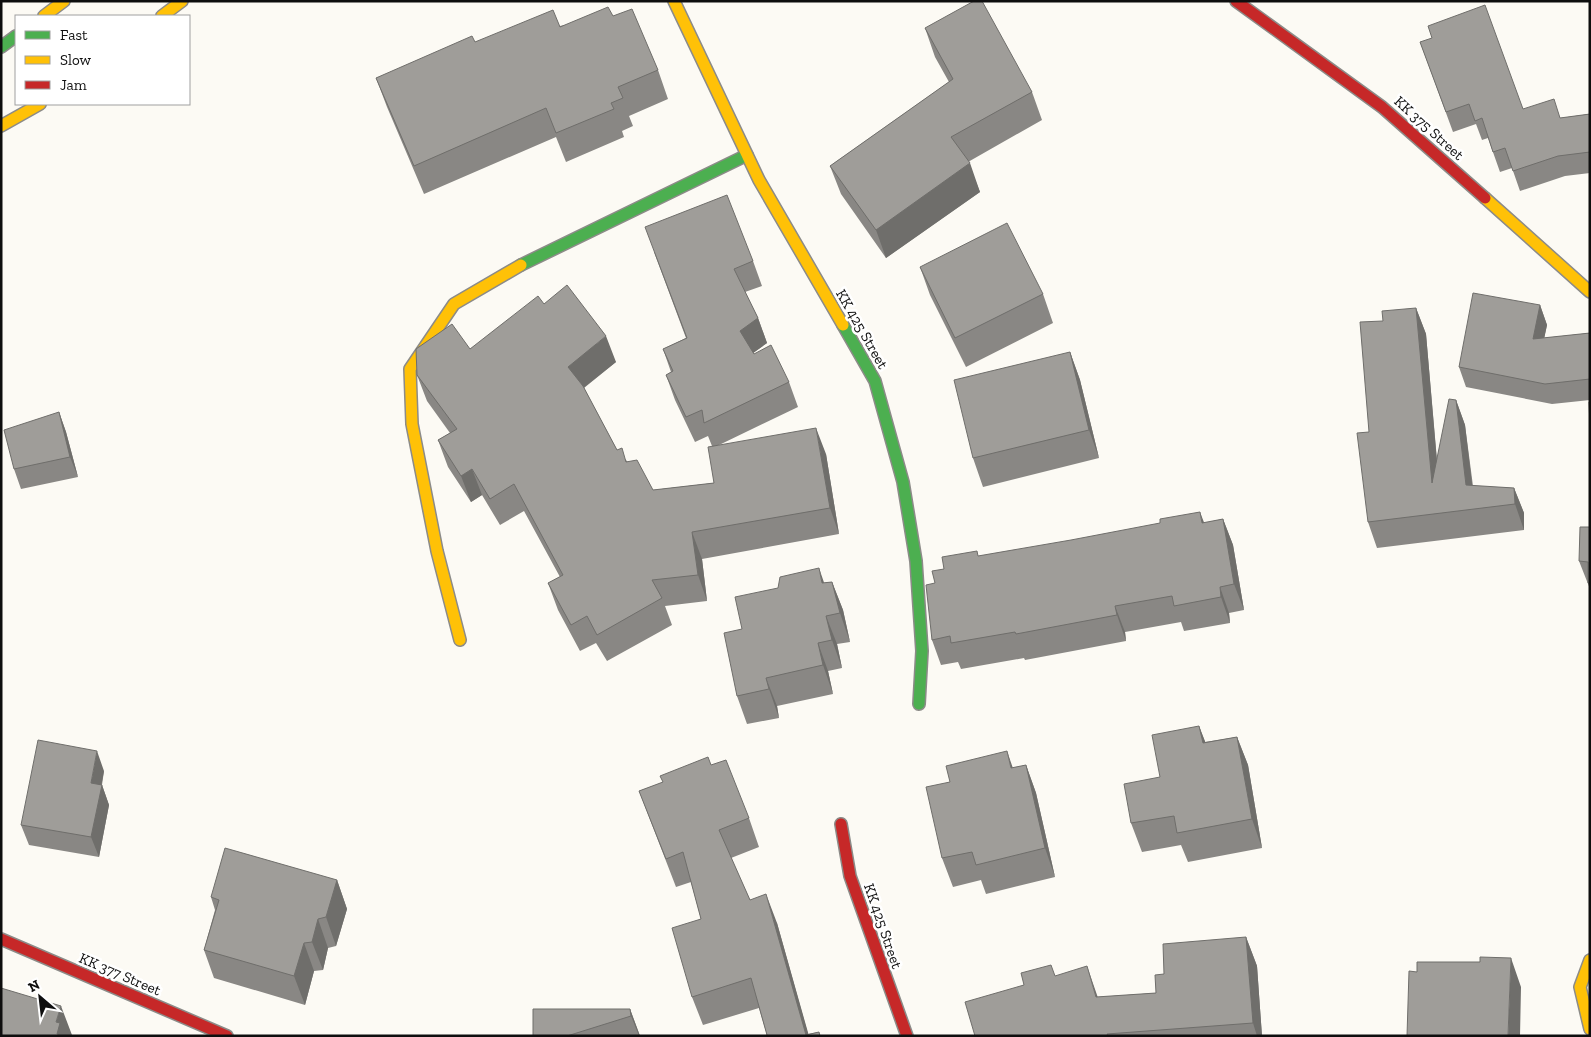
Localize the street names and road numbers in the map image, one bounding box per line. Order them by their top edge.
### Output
street label: KK 375 Street [1390,92,1468,164]
street label: KK 425 Street [832,286,892,372]
street label: KK 425 Street [860,881,906,971]
street label: KK 377 Street [76,949,164,999]

